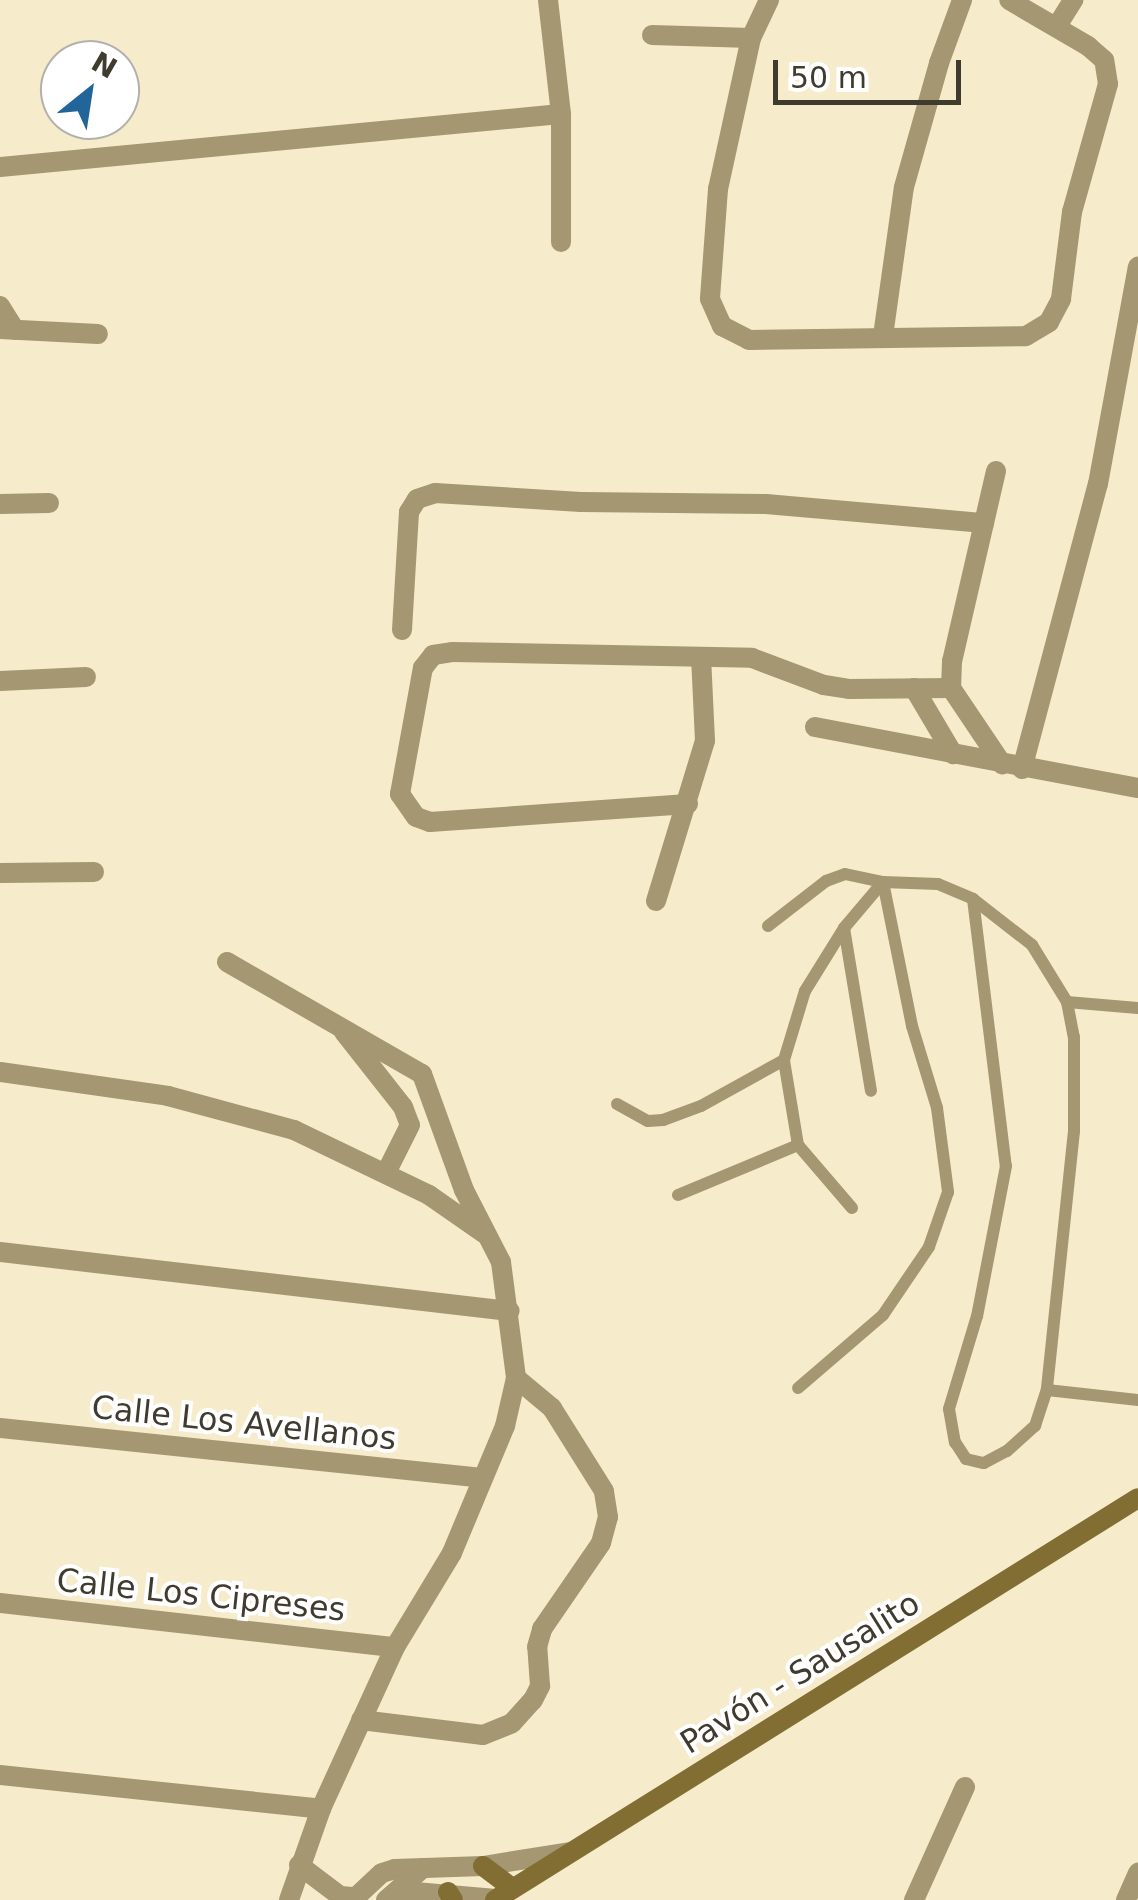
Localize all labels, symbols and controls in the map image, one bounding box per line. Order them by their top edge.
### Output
north arrow [40,40,140,140]
scale bar [778,40,966,102]
text: N [86,45,123,85]
text: 50 m [790,60,867,95]
street label: Calle Los Avellanos [90,1388,398,1458]
street label: Calle Los Cipreses [55,1561,347,1629]
street label: Pavón - Sausalito [673,1584,927,1762]

